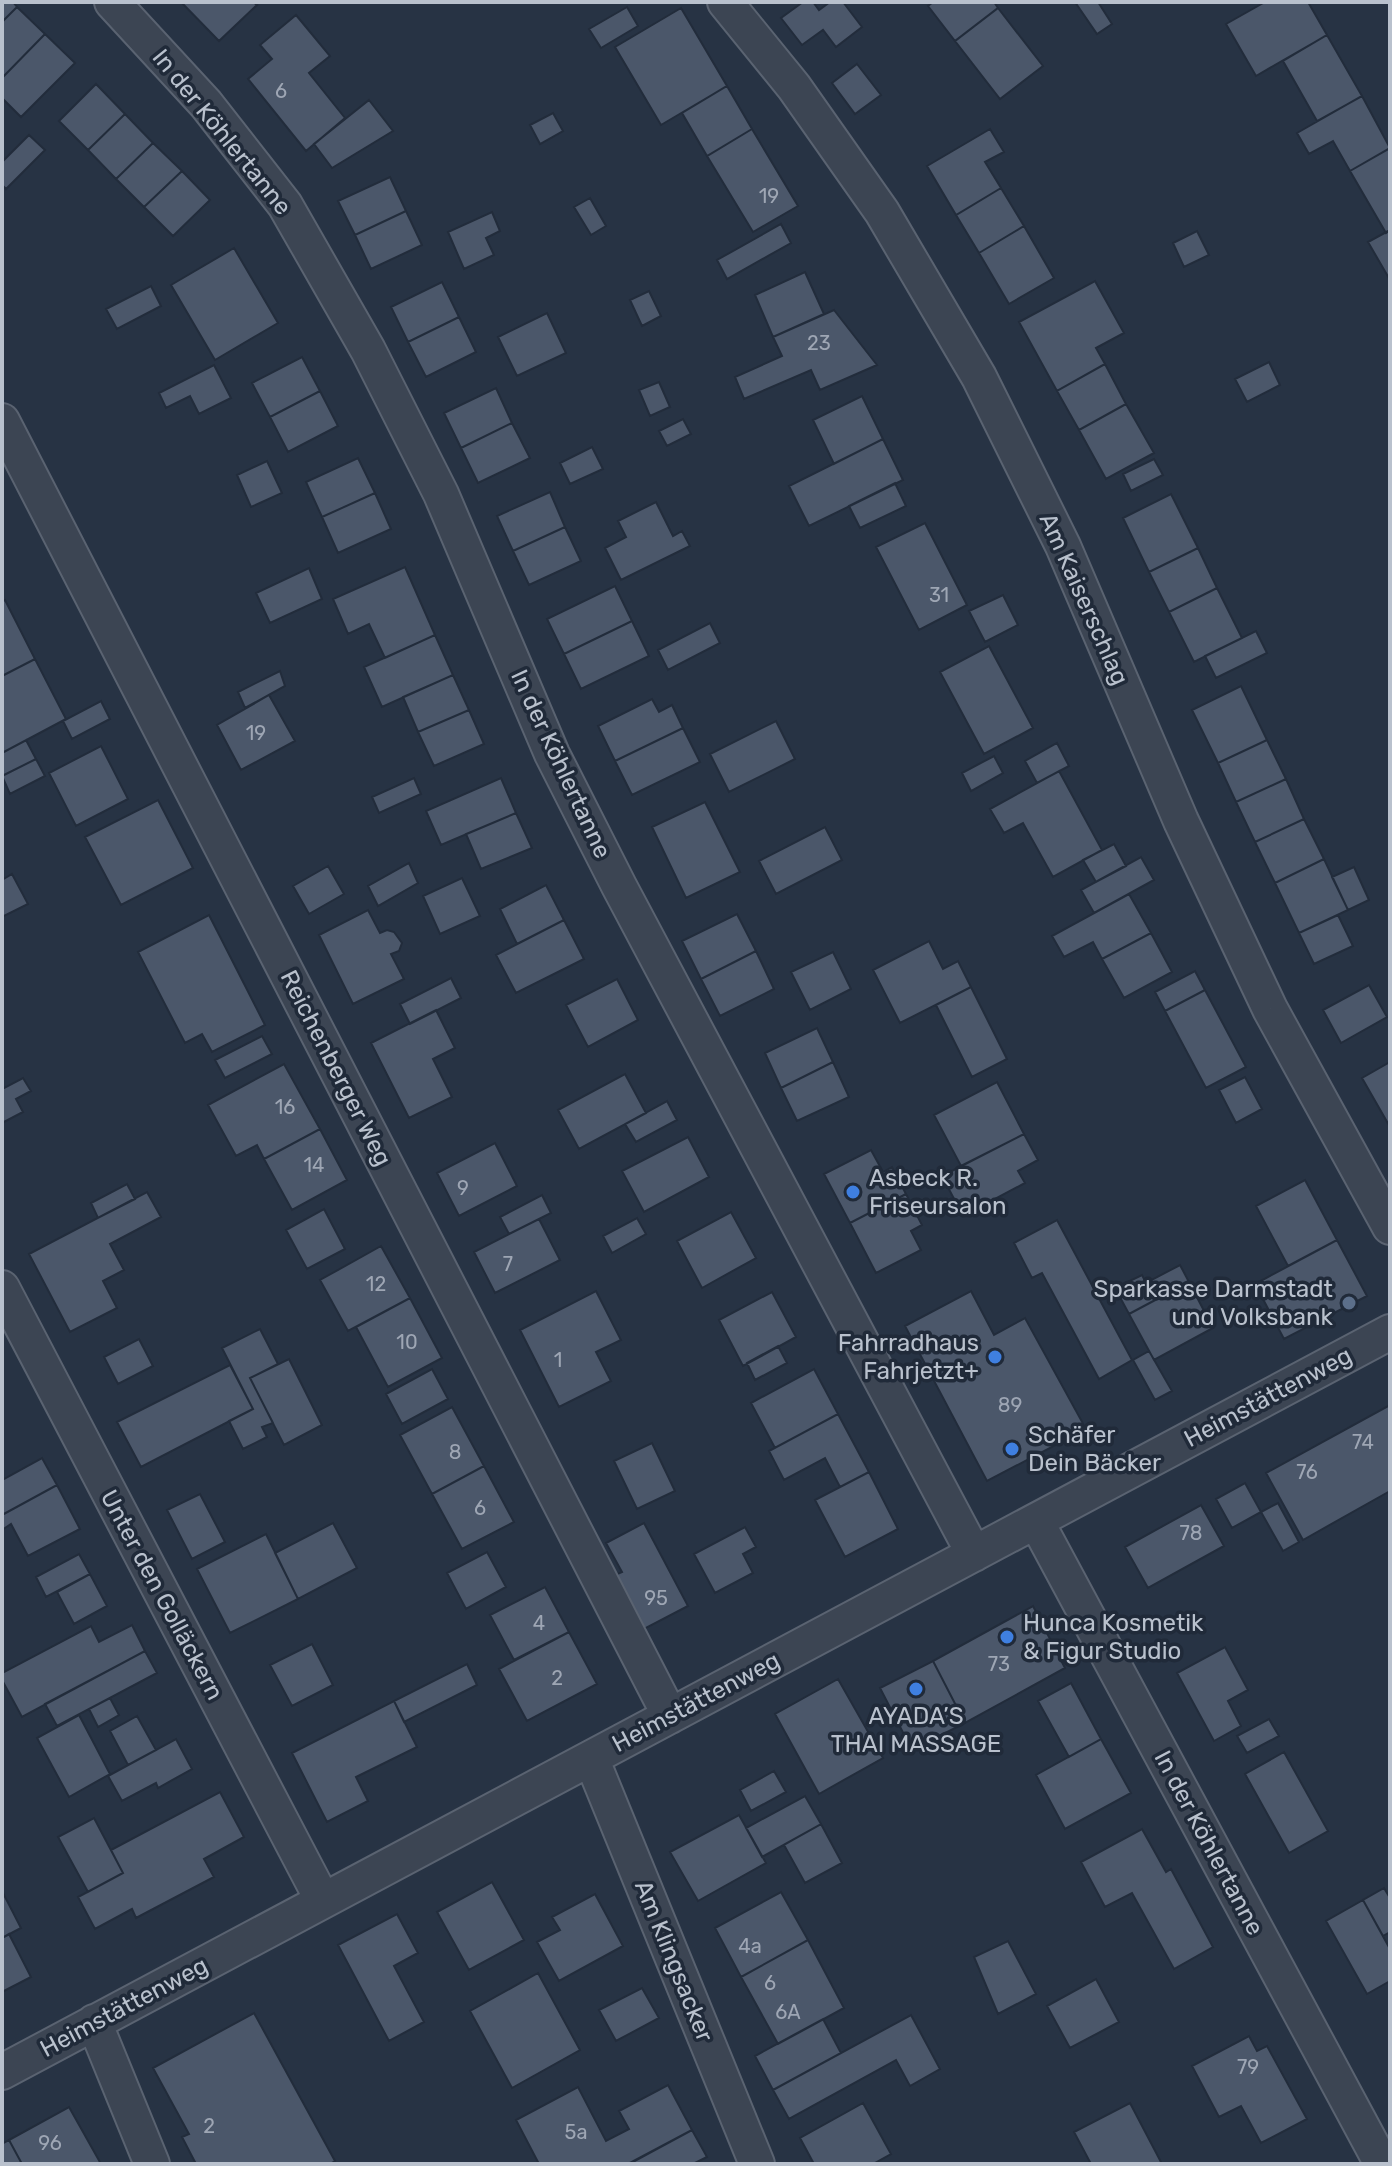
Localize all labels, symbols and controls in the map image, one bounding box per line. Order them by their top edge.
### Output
street label: In der Köhlertanne [147,44,297,220]
house number: 6 [275,79,287,103]
house number: 19 [759,184,779,208]
house number: 23 [807,331,831,355]
street label: Am Kaiserschlag [1034,509,1134,689]
house number: 31 [929,583,949,607]
street label: In der Köhlertanne [505,665,617,863]
house number: 19 [246,721,266,745]
street label: Reichenberger Weg [275,966,397,1170]
house number: 16 [275,1095,295,1119]
house number: 14 [304,1153,324,1177]
place label: Asbeck R. Friseursalon [869,1164,1007,1220]
house number: 9 [457,1176,469,1200]
marker: Asbeck R. Friseursalon [844,1183,862,1201]
house number: 7 [503,1252,513,1276]
house number: 12 [366,1272,386,1296]
place label: Sparkasse Darmstadt und Volksbank [1093,1275,1334,1331]
marker: Sparkasse Darmstadt und Volksbank [1340,1294,1358,1312]
place label: Fahrradhaus Fahrjetzt+ [838,1329,979,1385]
house number: 10 [396,1330,418,1354]
street label: Heimstättenweg [1179,1341,1357,1453]
house number: 1 [554,1348,562,1372]
marker: Fahrradhaus Fahrjetzt+ [986,1348,1004,1366]
house number: 89 [998,1393,1022,1417]
place label: Schäfer Dein Bäcker [1028,1421,1161,1477]
house number: 74 [1352,1430,1374,1454]
house number: 8 [449,1440,461,1464]
marker: Schäfer Dein Bäcker [1003,1440,1021,1458]
house number: 76 [1296,1460,1318,1484]
street label: Unter den Golläckern [95,1485,229,1705]
house number: 6 [474,1496,486,1520]
house number: 78 [1180,1521,1202,1545]
house number: 95 [644,1586,668,1610]
place label: Hunca Kosmetik & Figur Studio [1023,1609,1204,1665]
house number: 4 [533,1611,545,1635]
marker: Hunca Kosmetik & Figur Studio [998,1628,1016,1646]
street label: Heimstättenweg [607,1646,785,1758]
house number: 73 [988,1652,1010,1676]
house number: 2 [551,1666,563,1690]
marker: AYADA’S THAI MASSAGE [907,1680,925,1698]
place label: AYADA’S THAI MASSAGE [831,1702,1001,1758]
street label: In der Köhlertanne [1149,1746,1269,1940]
street label: Am Klingsacker [629,1876,719,2046]
house number: 4a [738,1934,762,1958]
street label: Heimstättenweg [35,1951,213,2063]
house number: 6 [764,1971,776,1995]
house number: 6A [775,2000,801,2024]
house number: 79 [1237,2055,1259,2079]
house number: 2 [203,2114,215,2138]
house number: 5a [565,2120,587,2144]
house number: 96 [38,2131,62,2155]

